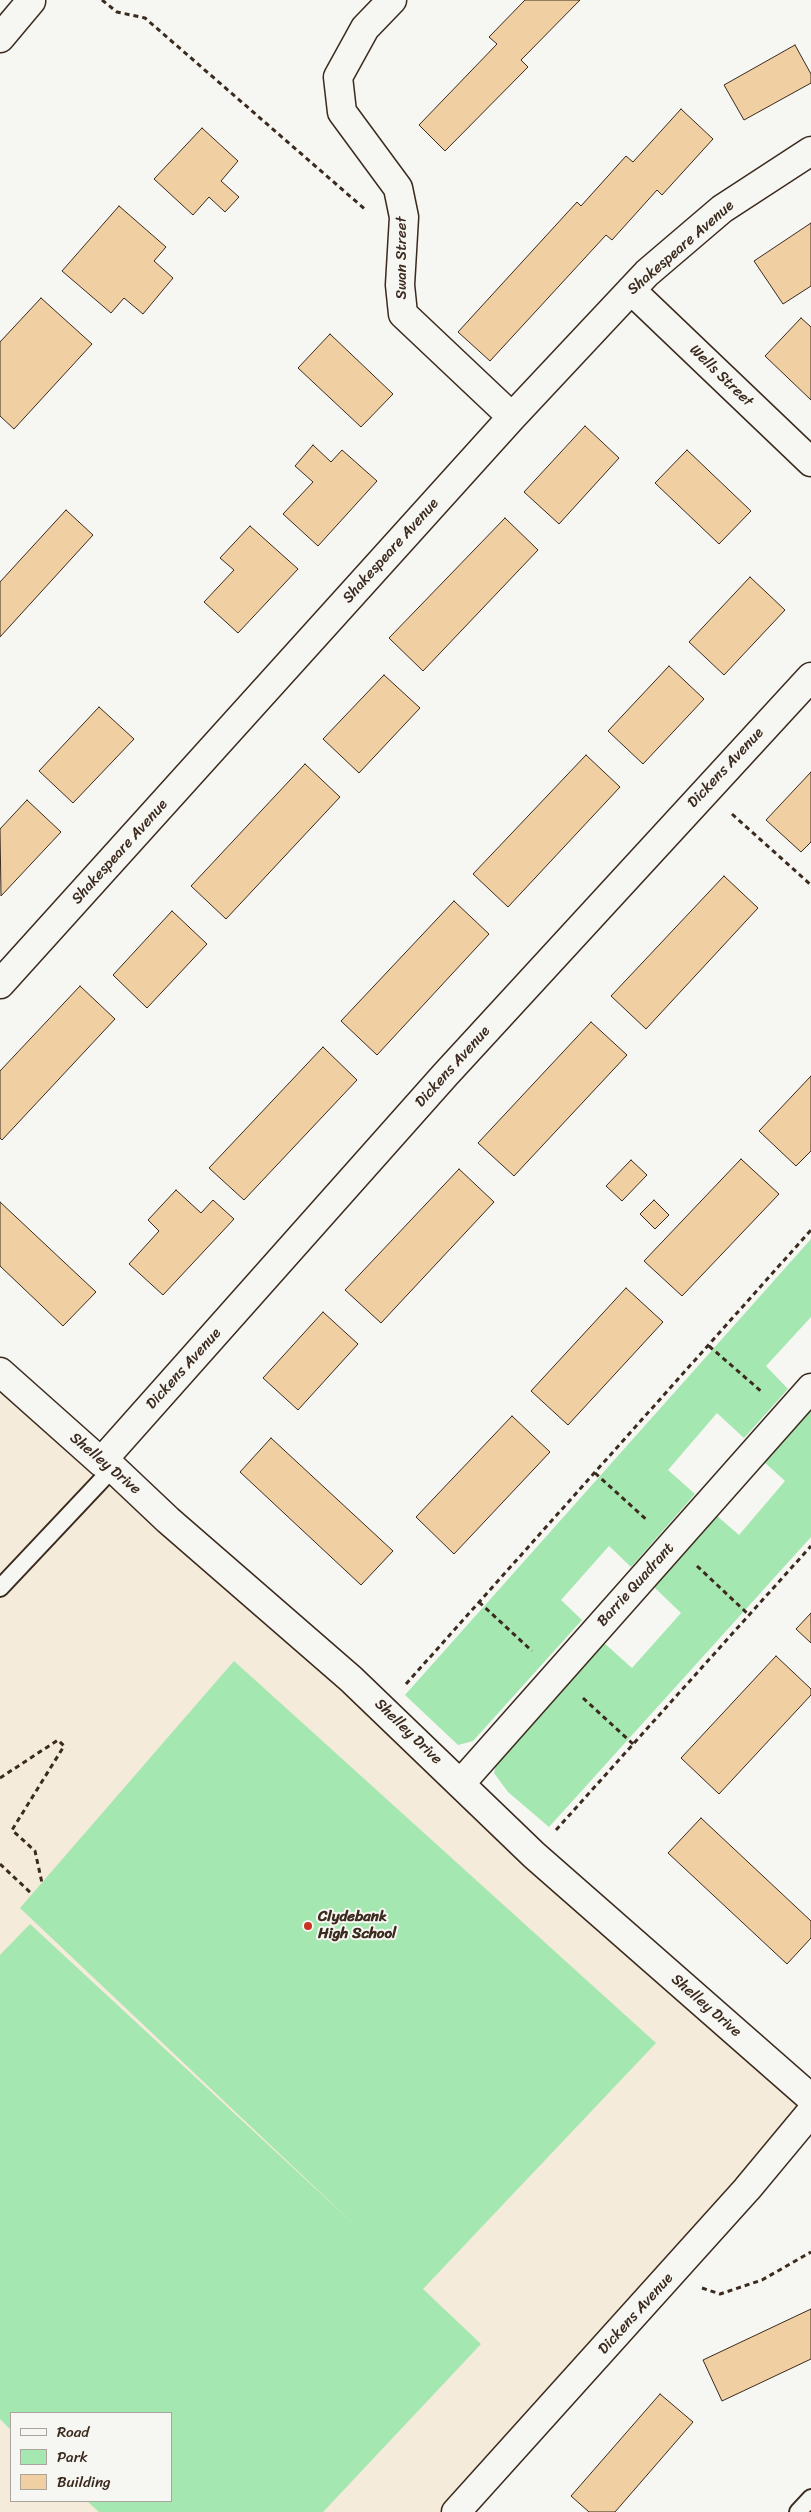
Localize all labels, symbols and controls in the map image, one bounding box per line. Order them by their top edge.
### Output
street label: Shakespeare Avenue [624,197,738,299]
street label: Swan Street [393,217,411,299]
street label: Wells Street [685,341,757,411]
street label: Shakespeare Avenue [339,495,443,607]
street label: Dickens Avenue [684,724,768,812]
street label: Shakespeare Avenue [68,796,172,908]
street label: Dickens Avenue [412,1023,494,1111]
street label: Dickens Avenue [143,1325,225,1413]
street label: Shelley Drive [66,1429,144,1499]
street label: Barrie Quadrant [594,1540,678,1630]
street label: Shelley Drive [370,1695,446,1769]
place label: Clydebank High School [318,1908,396,1943]
marker: Clydebank High School [302,1920,314,1932]
street label: Shelley Drive [667,1971,745,2041]
street label: Dickens Avenue [595,2270,677,2358]
legend [10,2412,172,2502]
text: Road [57,2419,89,2445]
text: Park [57,2444,88,2470]
text: Building [57,2469,111,2495]

